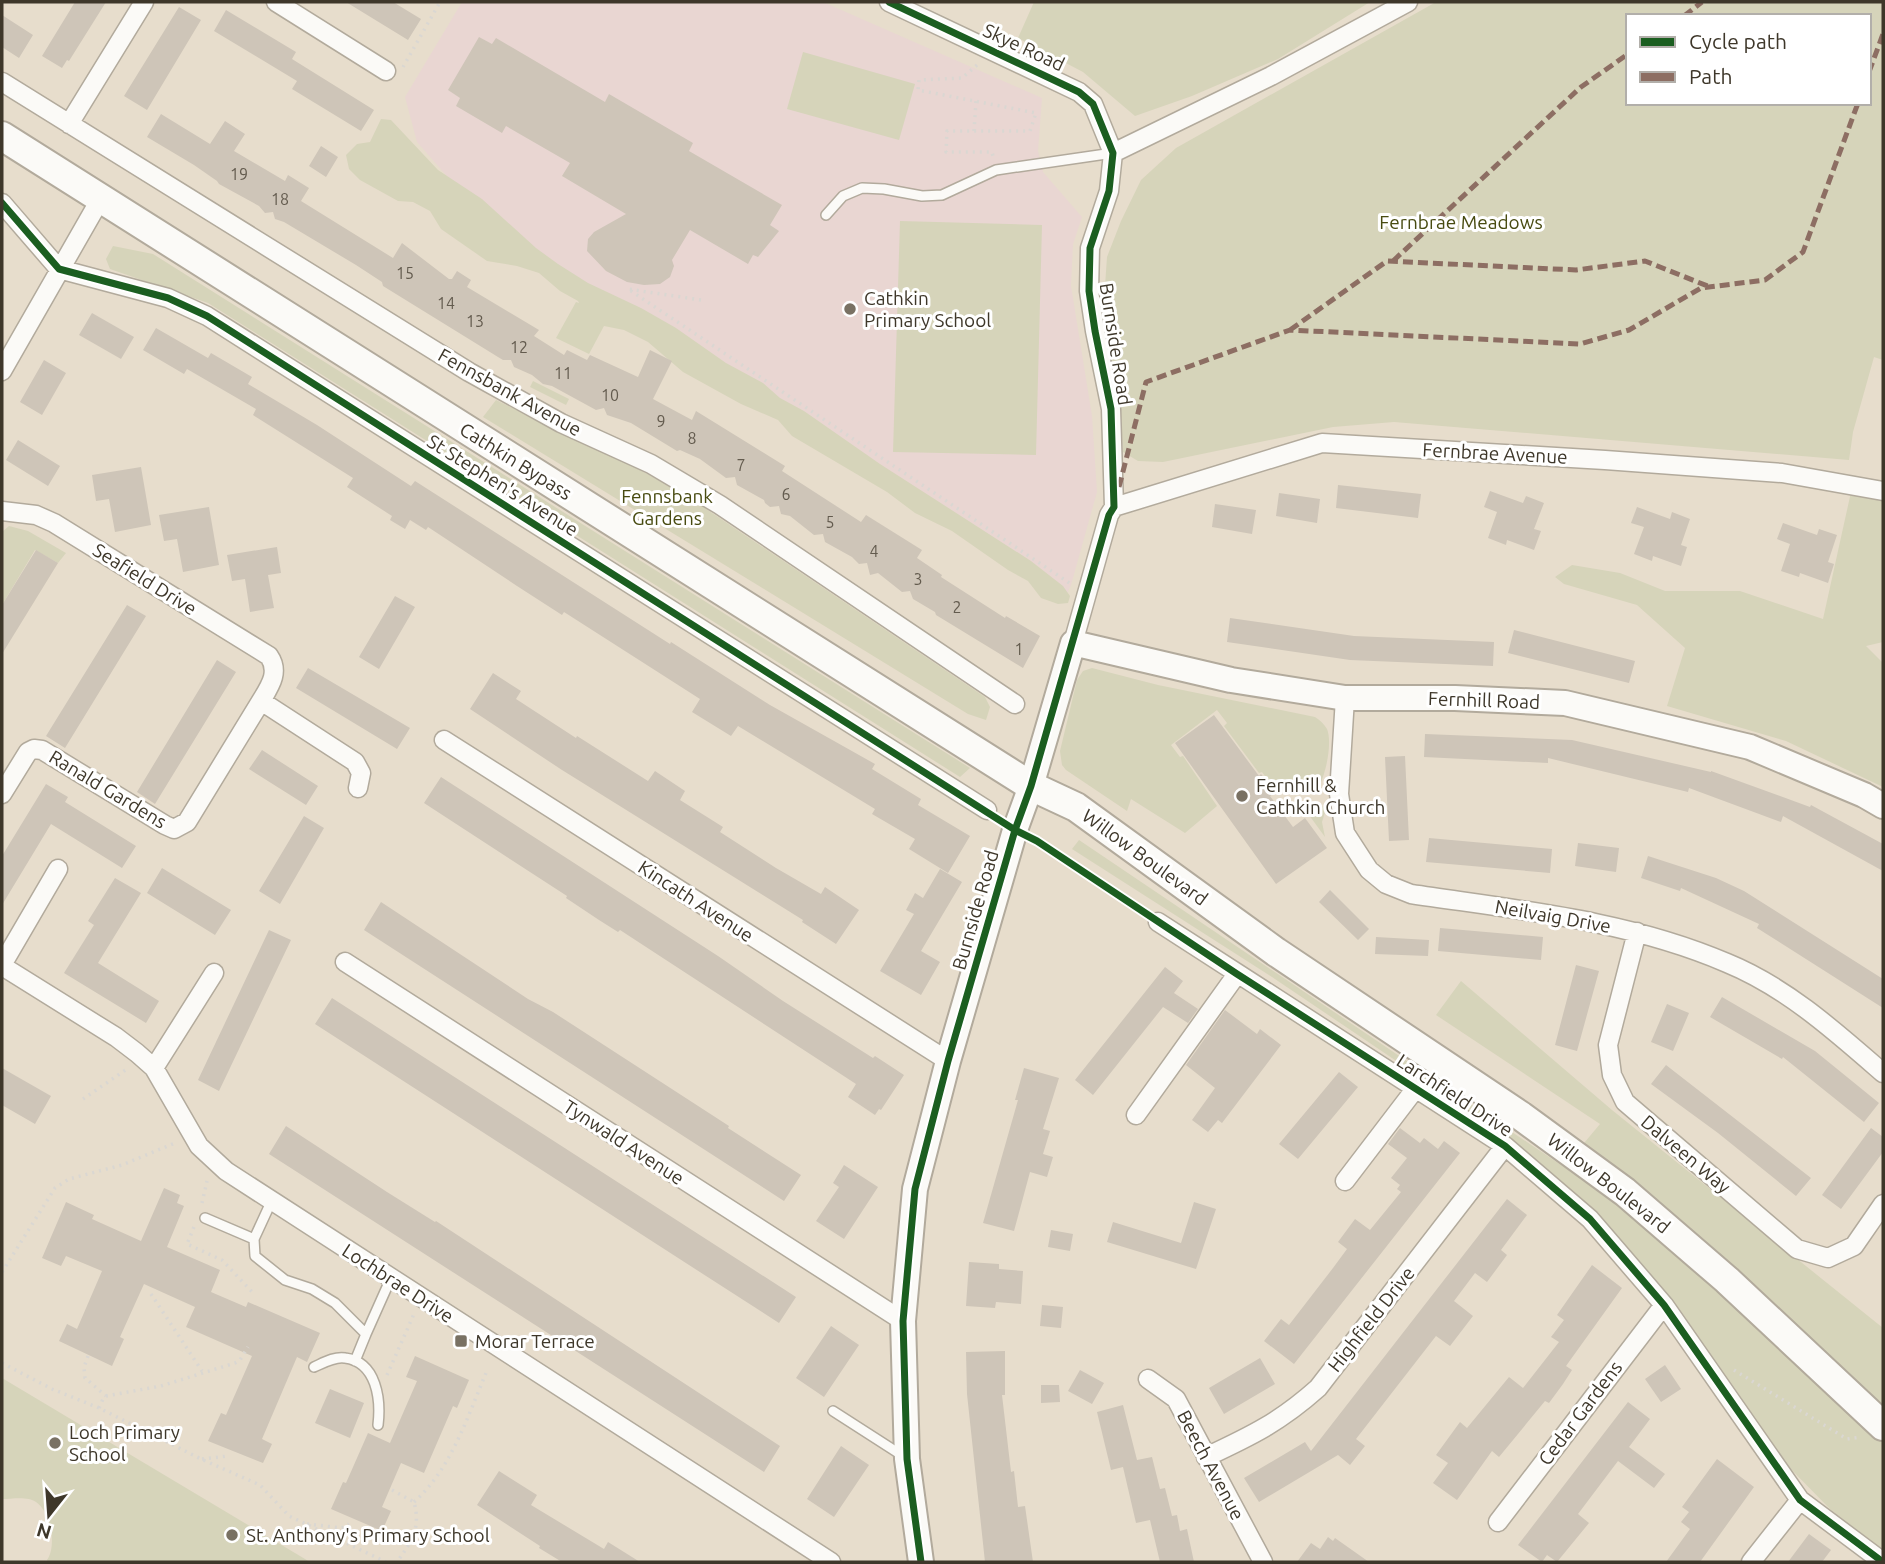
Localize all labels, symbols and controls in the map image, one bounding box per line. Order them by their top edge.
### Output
legend [1626,14,1871,105]
street label: Skye Road [980,19,1068,75]
text: Cycle path [1689,29,1787,53]
text: Path [1689,64,1732,88]
house number: 19 [230,165,248,183]
house number: 18 [271,190,289,208]
park label: Fernbrae Meadows [1379,211,1543,233]
house number: 15 [396,264,414,282]
street label: Burnside Road [1095,281,1137,407]
place label: Cathkin Primary School [864,287,991,331]
house number: 14 [437,294,455,312]
marker: Cathkin Primary School [842,301,858,317]
house number: 13 [466,312,484,330]
house number: 12 [510,338,528,356]
street label: Fennsbank Avenue [435,344,585,440]
house number: 11 [554,364,572,382]
house number: 10 [601,386,619,404]
house number: 9 [656,412,666,430]
street label: Cathkin Bypass [456,418,576,504]
house number: 8 [687,429,697,447]
street label: St Stephen's Avenue [423,430,583,540]
street label: Fernbrae Avenue [1422,438,1568,468]
house number: 7 [736,456,746,474]
park label: Fennsbank Gardens [621,485,713,529]
house number: 6 [781,485,791,503]
house number: 5 [825,513,835,531]
street label: Seafield Drive [89,538,201,620]
house number: 4 [869,542,879,560]
house number: 3 [913,570,923,588]
house number: 2 [952,598,962,616]
house number: 1 [1014,640,1024,658]
street label: Fernhill Road [1428,687,1540,713]
street label: Ranald Gardens [45,745,171,833]
place label: Fernhill & Cathkin Church [1256,774,1385,818]
marker: Fernhill & Cathkin Church [1234,788,1250,804]
street label: Willow Boulevard [1078,804,1212,910]
street label: Burnside Road [947,848,1003,972]
street label: Kincath Avenue [634,856,758,946]
street label: Neilvaig Drive [1493,895,1613,937]
street label: Larchfield Drive [1393,1049,1517,1141]
street label: Tynwald Avenue [560,1095,688,1189]
street label: Dalveen Way [1637,1110,1735,1198]
street label: Willow Boulevard [1543,1128,1675,1238]
street label: Lochbrae Drive [338,1239,458,1327]
street label: Highfield Drive [1323,1262,1419,1376]
place label: Morar Terrace [475,1330,595,1352]
marker: Morar Terrace [453,1333,469,1349]
street label: Cedar Gardens [1534,1357,1626,1469]
street label: Beech Avenue [1173,1406,1249,1524]
place label: Loch Primary School [69,1421,180,1465]
marker: Loch Primary School [47,1435,63,1451]
north arrow [14,1480,84,1550]
text: N [34,1519,54,1544]
place label: St. Anthony's Primary School [246,1524,490,1546]
marker: St. Anthony's Primary School [224,1527,240,1543]

